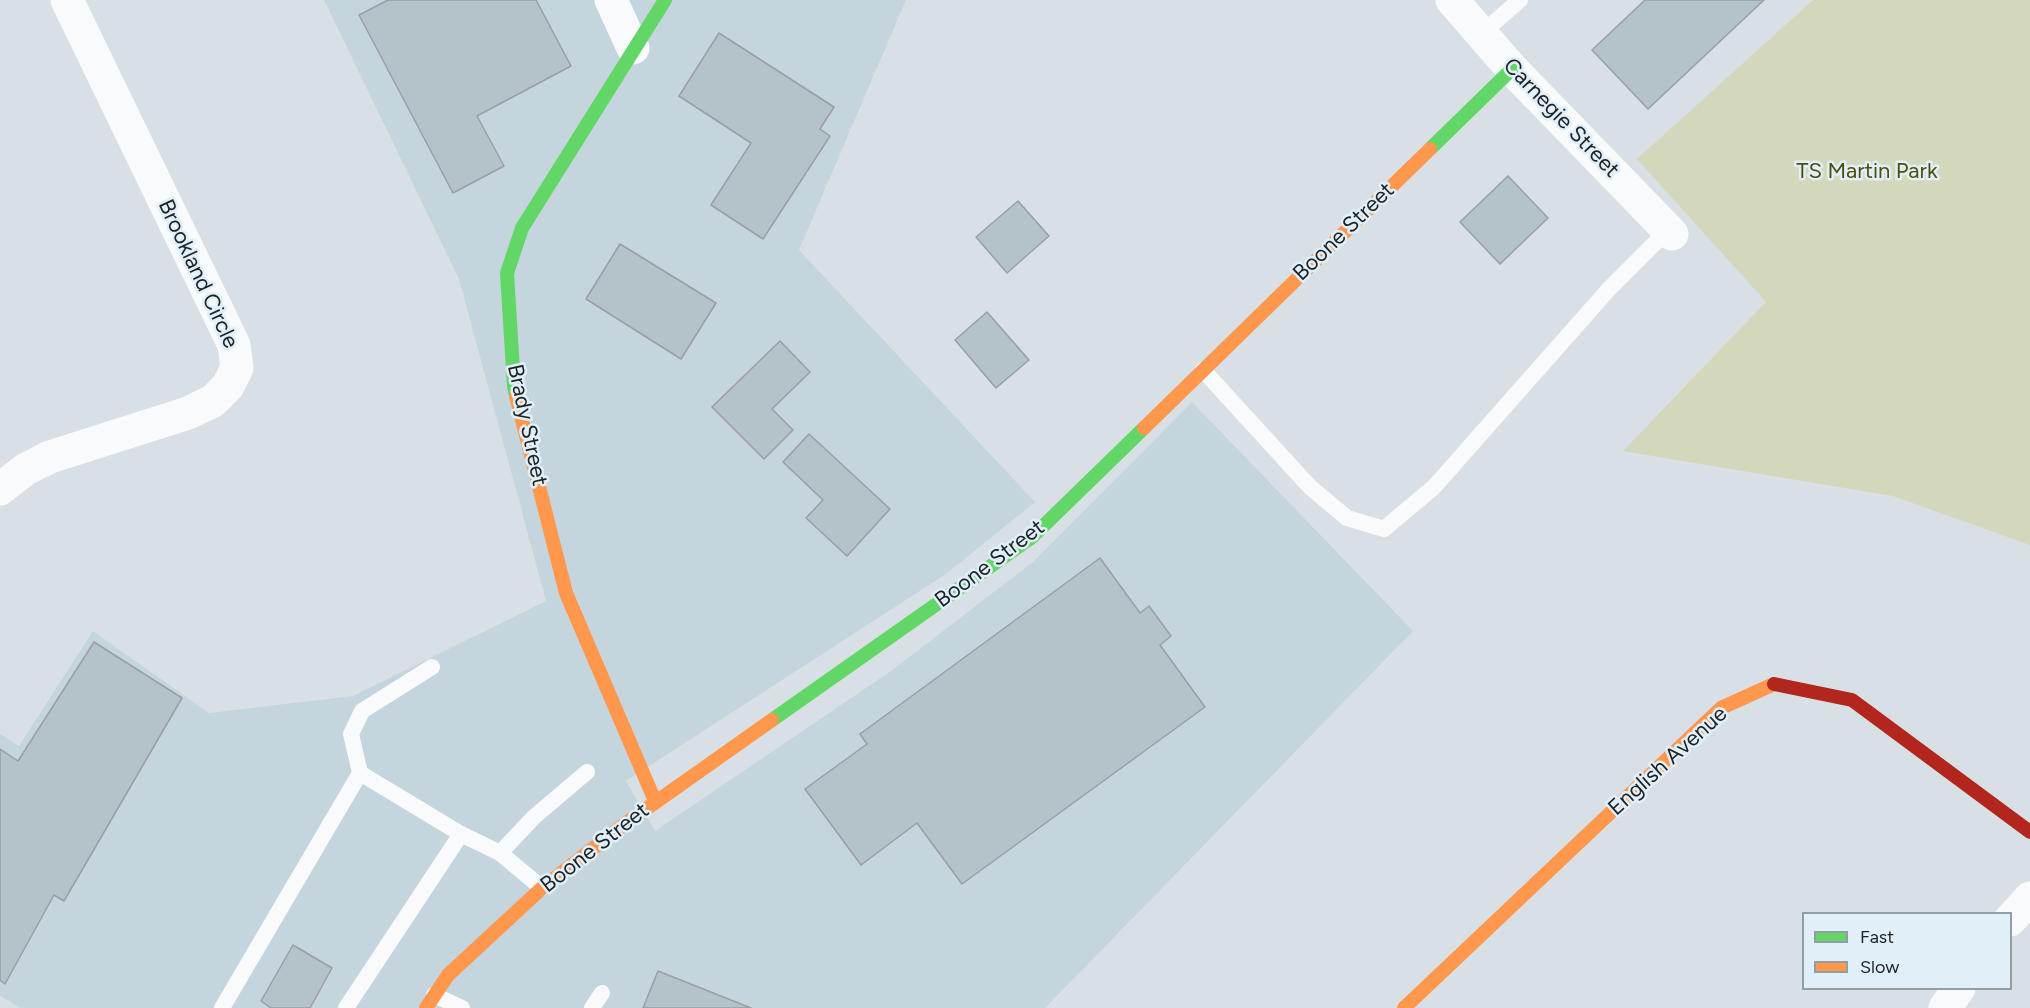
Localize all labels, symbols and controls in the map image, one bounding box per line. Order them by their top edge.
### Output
street label: Carnegie Street [1497,53,1625,183]
park label: TS Martin Park [1796,159,1938,185]
street label: Boone Street [1288,177,1400,287]
street label: Brookland Circle [152,196,244,352]
street label: Brady Street [501,362,553,488]
street label: Boone Street [930,514,1050,614]
street label: English Avenue [1603,701,1733,821]
street label: Boone Street [536,797,654,899]
legend [1802,912,2012,990]
text: Fast [1860,926,1894,948]
text: Slow [1860,956,1899,978]

